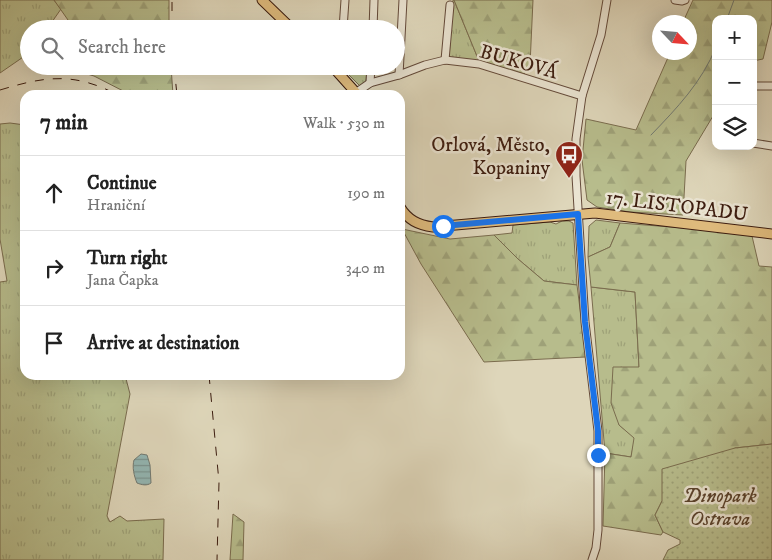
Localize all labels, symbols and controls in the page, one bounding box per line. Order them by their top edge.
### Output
north arrow [652,15,697,60]
map controls [712,15,757,150]
button: + [712,15,757,60]
search box [20,20,405,75]
icon: search [38,34,66,62]
text: Search here [78,36,166,59]
street label: BUKOVÁ [477,38,561,86]
button: − [712,60,757,105]
button: layers [712,105,757,150]
text: 7 min [40,110,88,136]
text: Walk · 530 m [303,113,385,133]
place label: Orlová, Město, Kopaniny [431,133,550,181]
bus stop icon: Orlová, Město, Kopaniny [554,140,584,179]
text: Continue [87,172,157,195]
icon: ahead [40,179,68,207]
text: 190 m [347,183,385,203]
street label: 17. LISTOPADU [604,185,749,228]
text: Hraniční [87,195,145,215]
route start [432,215,455,238]
text: Turn right [87,247,167,270]
icon: right [40,254,68,282]
text: 340 m [346,258,385,278]
text: Jana Čapka [87,270,159,290]
icon: arrive [40,329,68,357]
text: Arrive at destination [87,332,239,355]
route end [587,444,610,467]
park label: Dinopark Ostrava [683,484,757,532]

